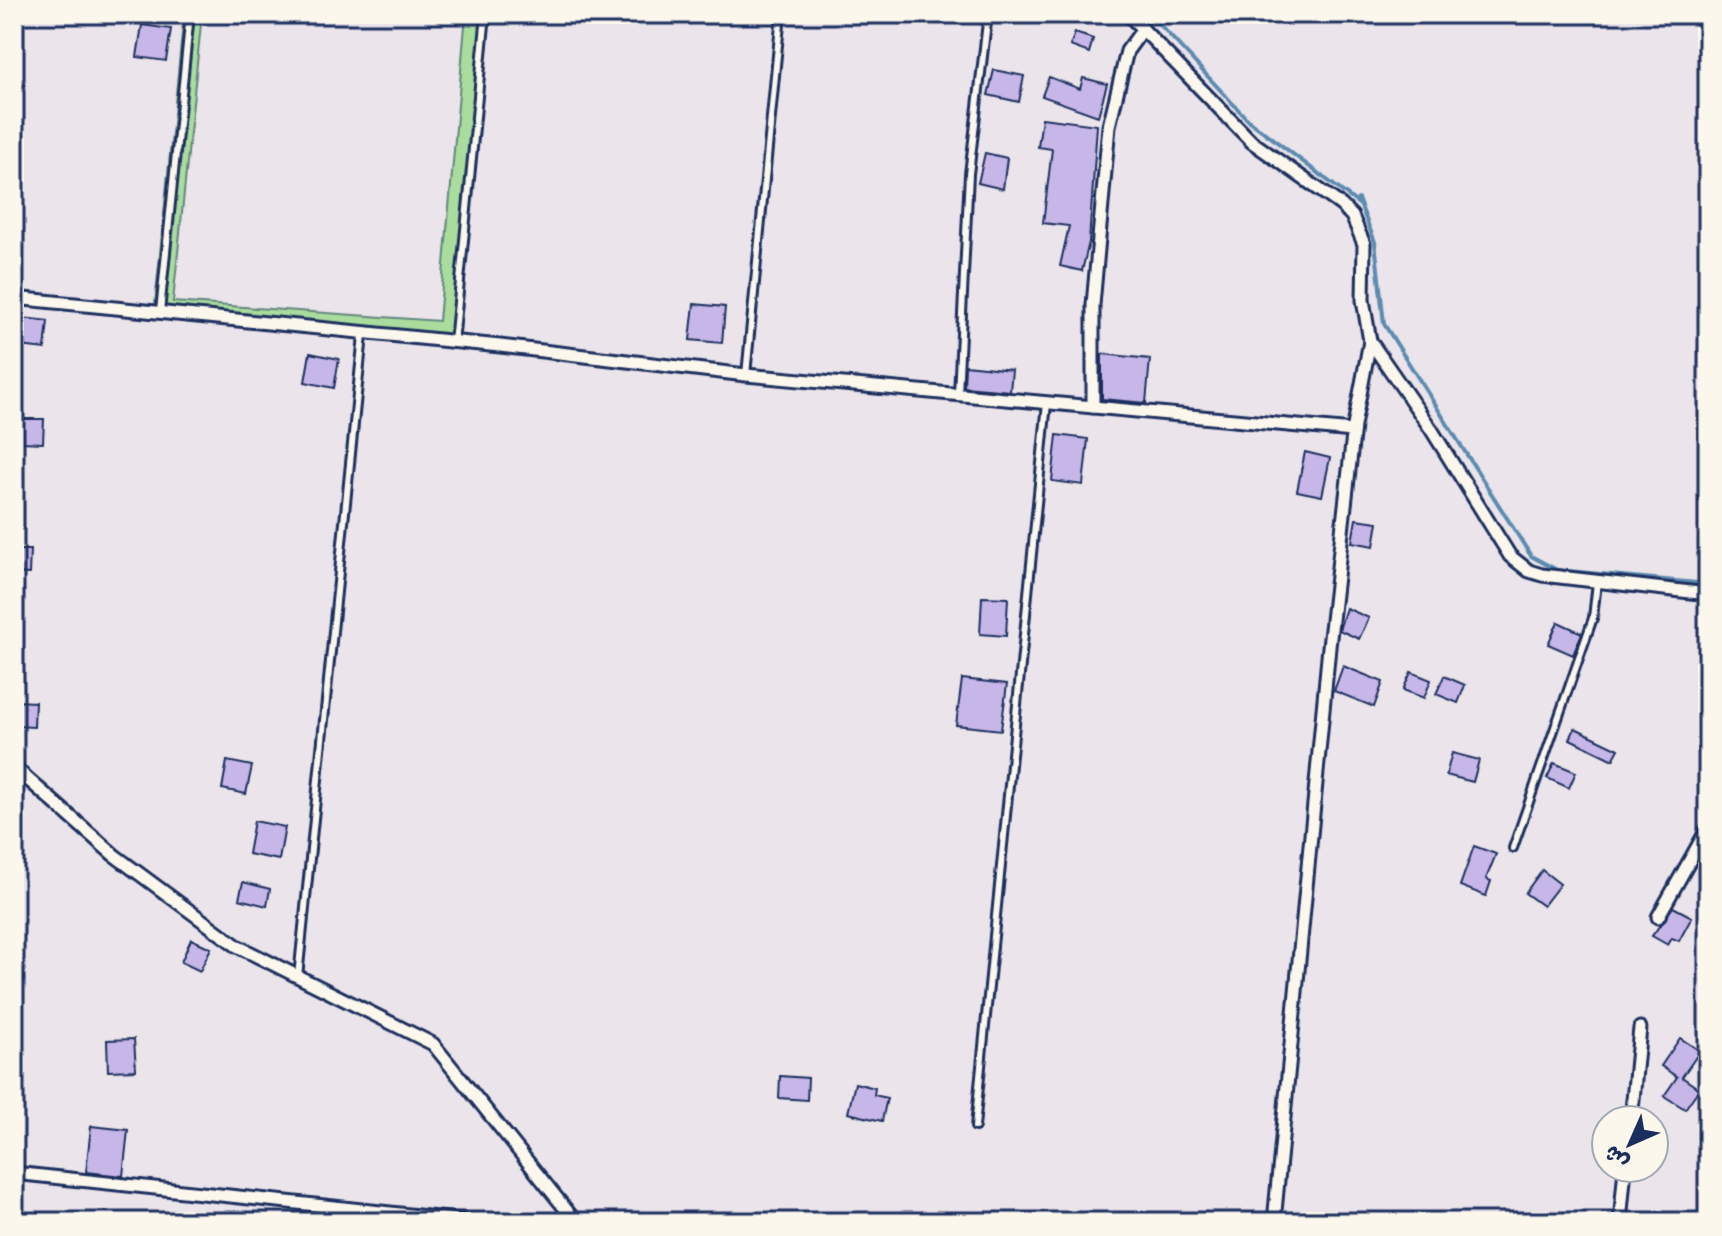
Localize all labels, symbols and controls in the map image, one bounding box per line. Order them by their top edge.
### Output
north arrow [1590,1104,1670,1184]
text: ش [1599,1138,1636,1175]

